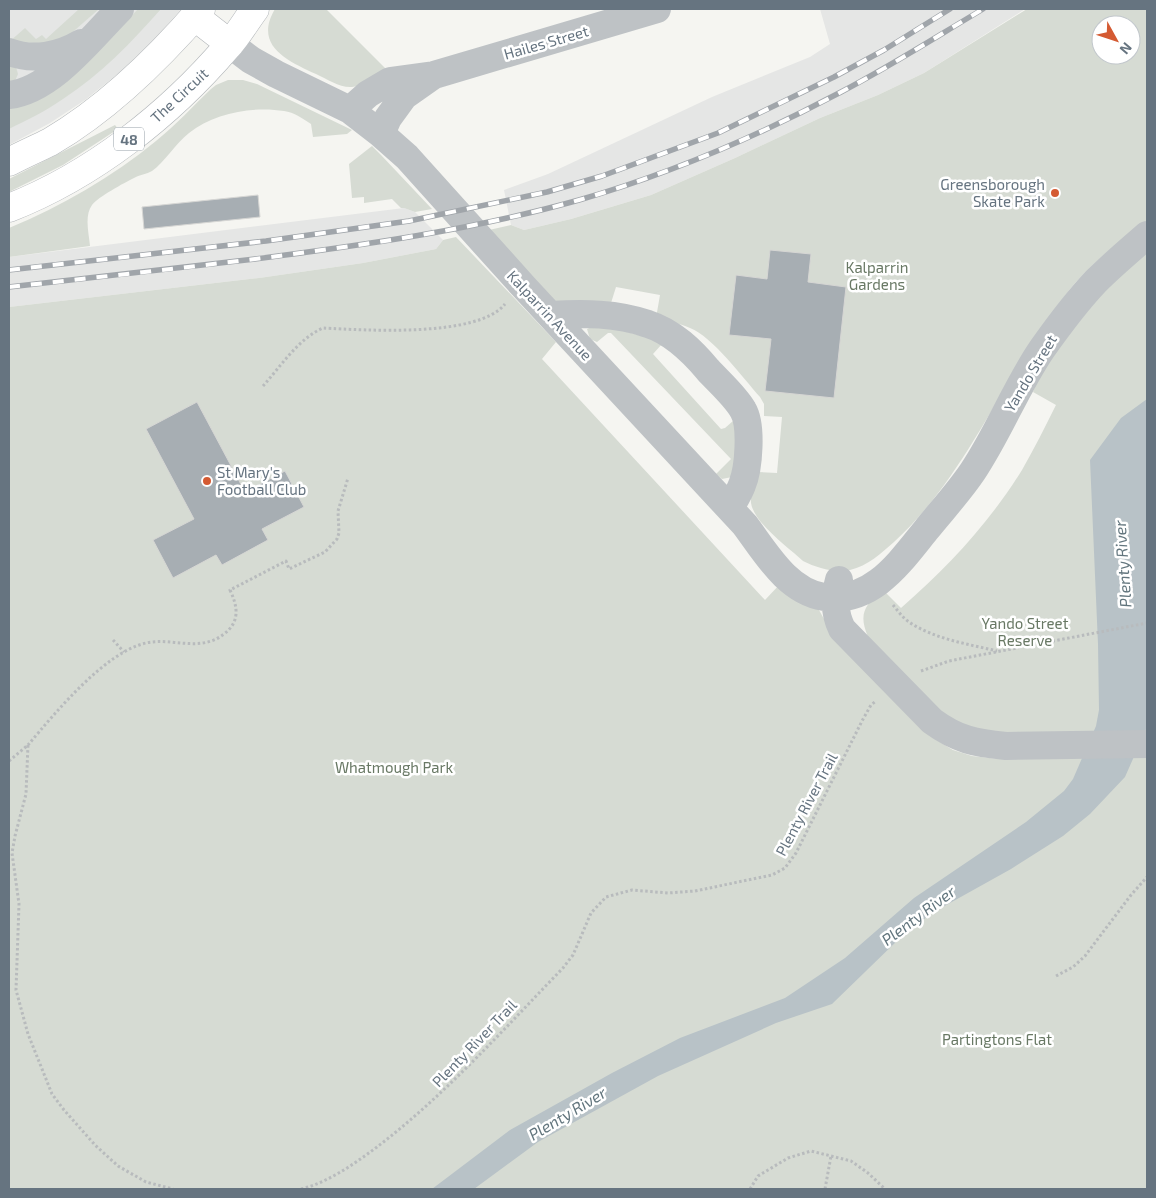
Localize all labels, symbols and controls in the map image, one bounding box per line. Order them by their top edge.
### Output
north arrow [1091,15,1141,65]
street label: Hailes Street [502,21,591,63]
text: N [1117,39,1136,58]
street label: The Circuit [146,64,212,126]
road number: 48 [114,128,144,150]
place label: Greensborough Skate Park [940,175,1045,210]
marker: Greensborough Skate Park [1049,187,1061,199]
park label: Kalparrin Gardens [846,258,908,293]
street label: Kalparrin Avenue [504,266,596,364]
street label: Yando Street [1000,331,1060,415]
place label: St Mary's Football Club [217,463,306,498]
marker: St Mary's Football Club [201,475,213,487]
water label: Plenty River [1109,519,1136,608]
park label: Yando Street Reserve [982,614,1069,649]
street label: Plenty River Trail [771,749,841,859]
park label: Whatmough Park [335,758,453,776]
water label: Plenty River [877,881,960,950]
street label: Plenty River Trail [428,995,520,1090]
park label: Partingtons Flat [942,1030,1052,1048]
water label: Plenty River [525,1082,610,1145]

